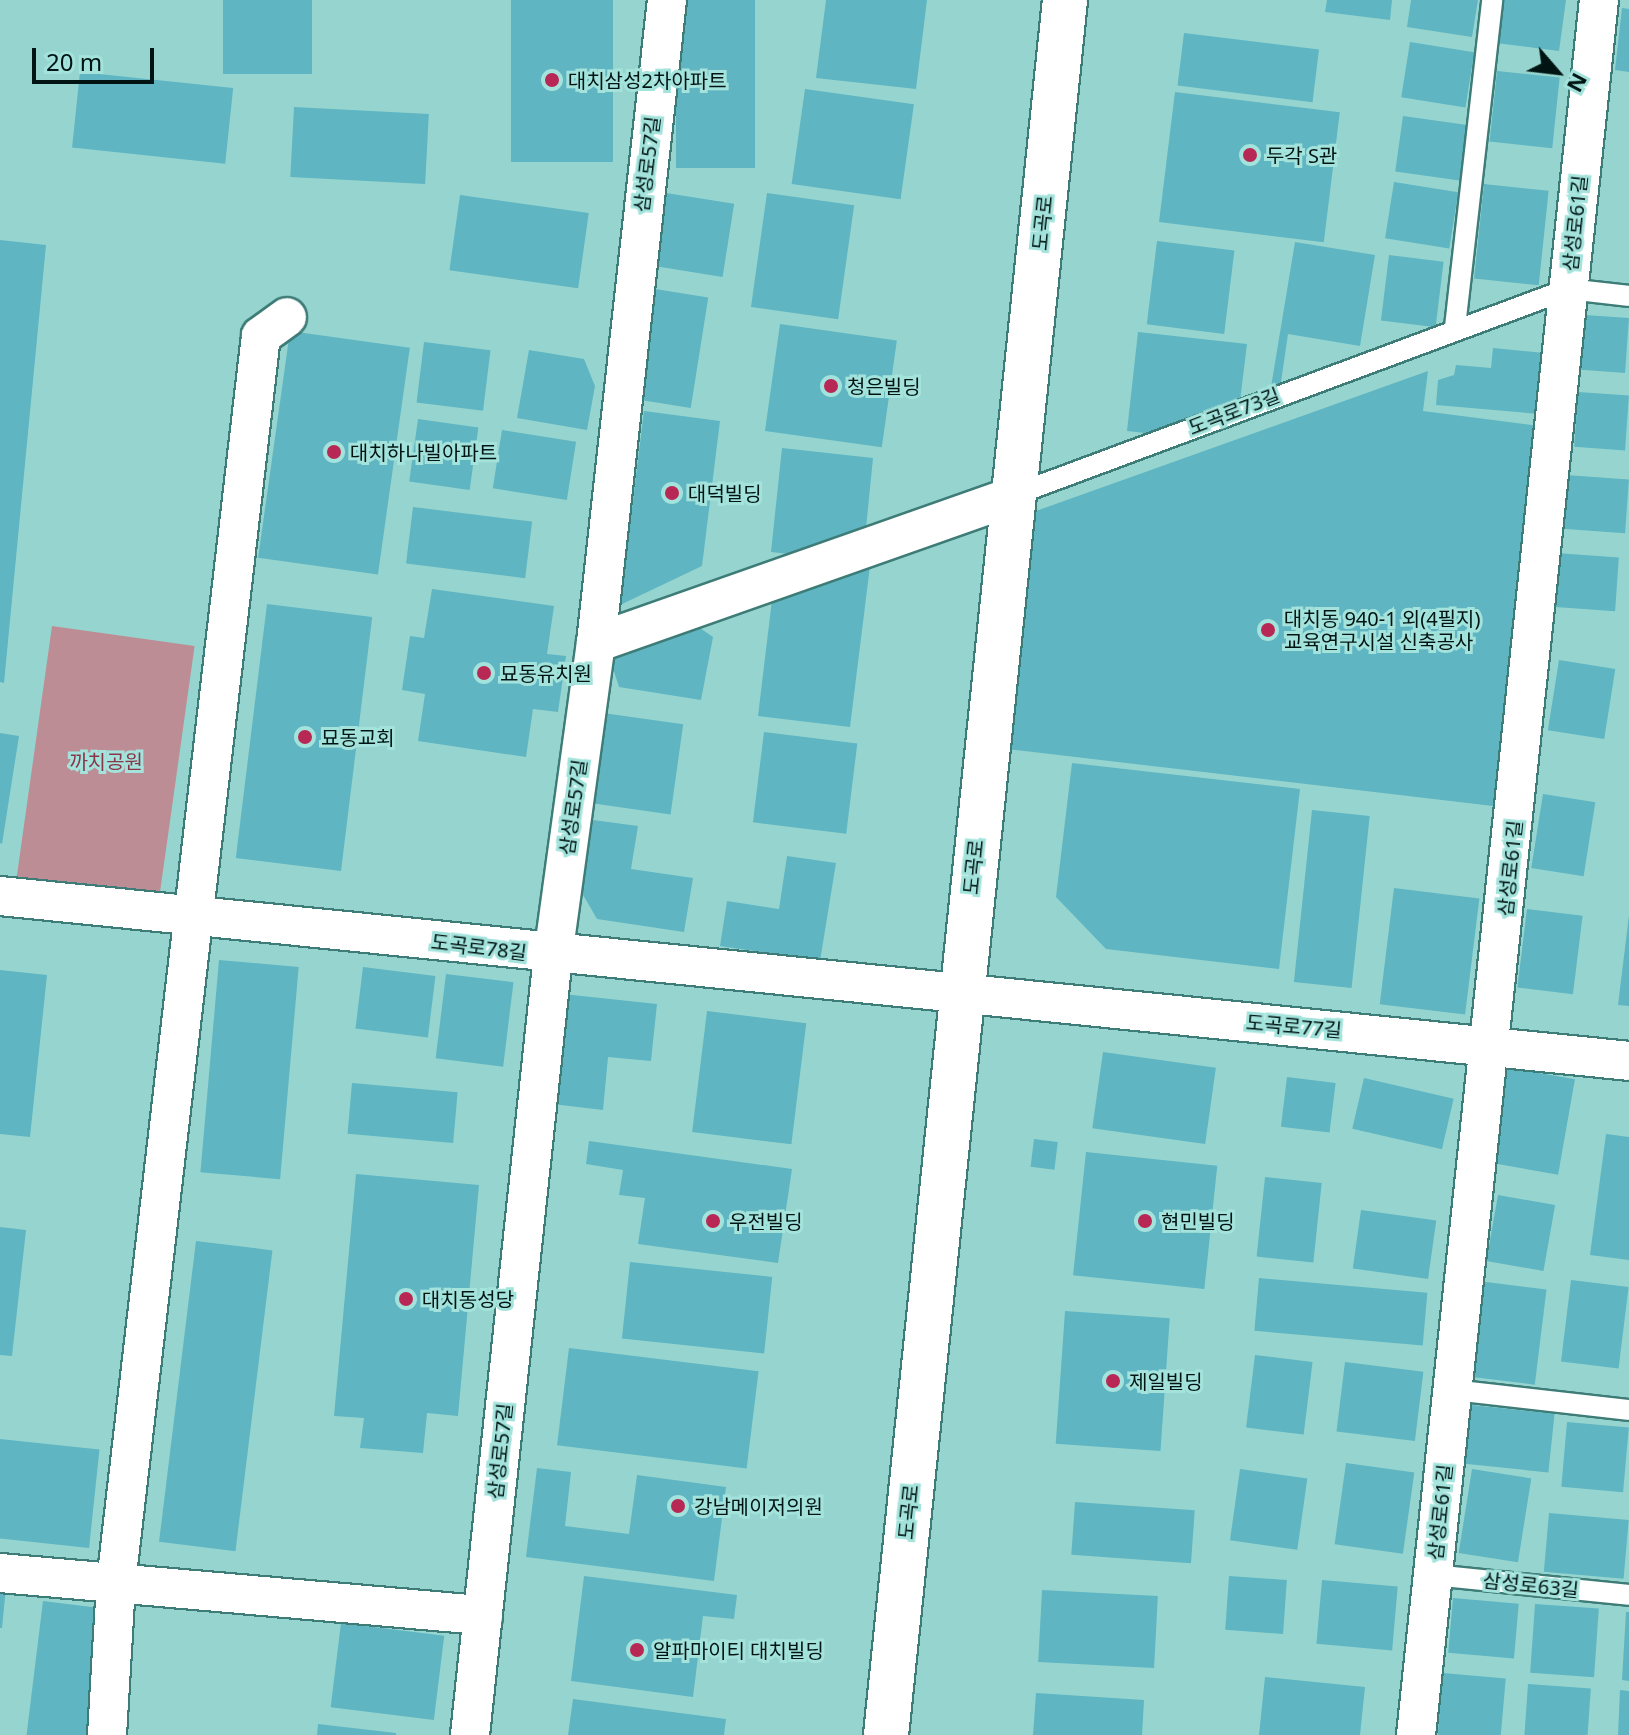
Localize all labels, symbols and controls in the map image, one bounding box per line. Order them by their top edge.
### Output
scale bar [36,32,158,82]
north arrow [1517,32,1597,112]
text: 20 m [46,45,102,78]
place label: 대치삼성2차아파트 [568,68,727,92]
text: N [1561,68,1596,98]
marker: 대치삼성2차아파트 [543,71,561,89]
street label: 삼성로57길 [629,115,665,213]
place label: 두각 S관 [1266,143,1337,167]
marker: 두각 S관 [1241,146,1259,164]
street label: 삼성로61길 [1558,174,1592,272]
street label: 도곡로 [1027,194,1057,252]
place label: 청은빌딩 [847,374,921,398]
marker: 청은빌딩 [822,377,840,395]
street label: 도곡로73길 [1185,383,1283,439]
place label: 대치하나빌아파트 [350,440,497,464]
marker: 대치하나빌아파트 [325,443,343,461]
place label: 대덕빌딩 [688,481,762,505]
marker: 대덕빌딩 [663,484,681,502]
place label: 대치동 940-1 외(4필지) 교육연구시설 신축공사 [1284,606,1480,653]
marker: 대치동 940-1 외(4필지) 교육연구시설 신축공사 [1259,621,1277,639]
place label: 묘동유치원 [500,661,592,685]
marker: 묘동유치원 [475,664,493,682]
place label: 묘동교회 [321,725,395,749]
marker: 묘동교회 [296,728,314,746]
park label: 까치공원 [69,749,143,773]
street label: 삼성로57길 [554,758,592,856]
street label: 삼성로61길 [1493,819,1527,917]
street label: 도곡로 [958,838,988,896]
street label: 도곡로78길 [430,929,528,965]
street label: 도곡로77길 [1245,1010,1343,1042]
place label: 우전빌딩 [729,1209,803,1233]
place label: 현민빌딩 [1161,1209,1235,1233]
marker: 우전빌딩 [704,1212,722,1230]
marker: 현민빌딩 [1136,1212,1154,1230]
place label: 대치동성당 [422,1287,514,1311]
marker: 대치동성당 [397,1290,415,1308]
place label: 제일빌딩 [1129,1369,1203,1393]
marker: 제일빌딩 [1104,1372,1122,1390]
street label: 삼성로57길 [483,1402,517,1500]
street label: 삼성로61길 [1423,1463,1457,1561]
street label: 도곡로 [893,1483,923,1541]
place label: 강남메이저의원 [694,1494,823,1518]
marker: 강남메이저의원 [669,1497,687,1515]
street label: 삼성로63길 [1482,1568,1580,1602]
place label: 알파마이티 대치빌딩 [653,1638,824,1662]
marker: 알파마이티 대치빌딩 [628,1641,646,1659]

